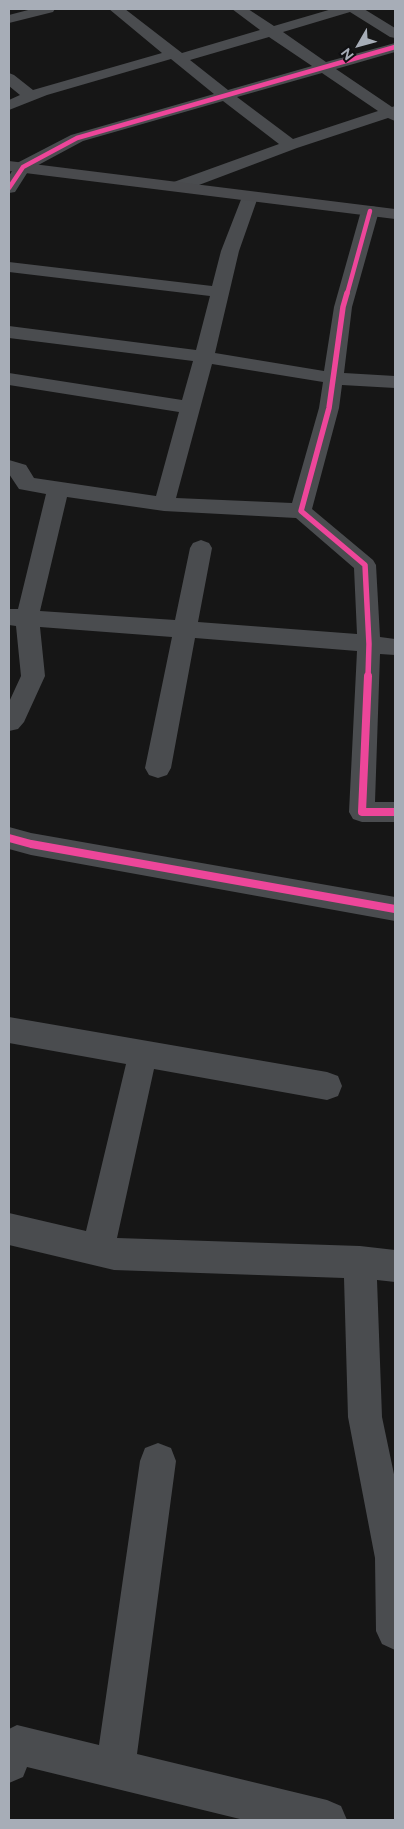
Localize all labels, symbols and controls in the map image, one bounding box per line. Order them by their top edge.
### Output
north arrow [334,20,384,70]
text: N [338,45,357,63]

